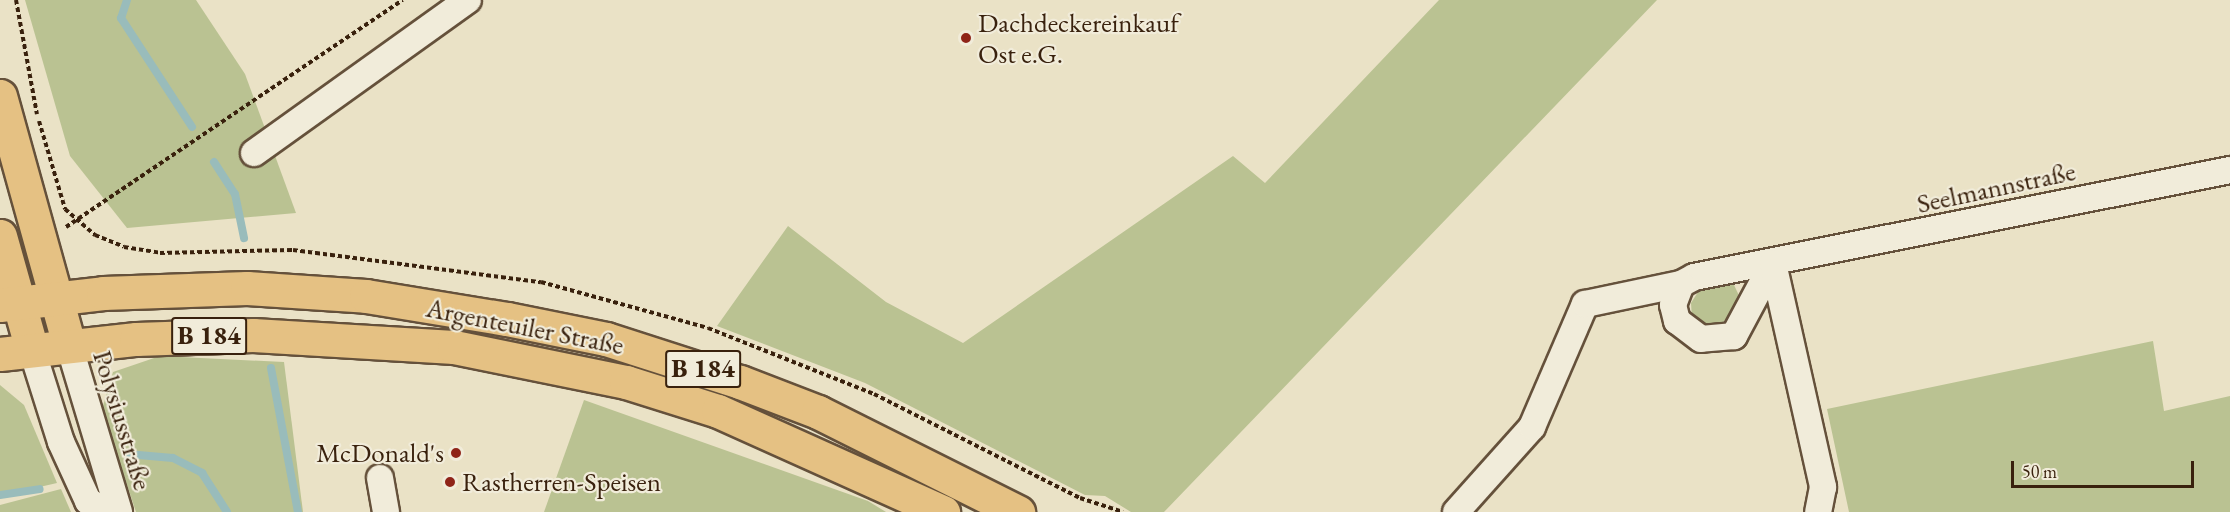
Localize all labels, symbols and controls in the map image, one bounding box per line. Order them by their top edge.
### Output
place label: Dachdeckereinkauf Ost e.G. [978,6,1179,69]
marker: Dachdeckereinkauf Ost e.G. [959,31,973,45]
street label: Seelmannstraße [1914,154,2078,220]
street label: Argenteuiler Straße [424,291,626,361]
road number: B 184 [170,313,248,359]
street label: Polysiusstraße [86,346,160,494]
road number: B 184 [664,346,742,392]
place label: McDonald's [316,437,444,469]
marker: McDonald's [449,446,463,460]
scale bar [2014,449,2197,487]
text: 50 m [2022,460,2057,483]
place label: Rastherren-Speisen [462,466,661,498]
marker: Rastherren-Speisen [443,475,457,489]

